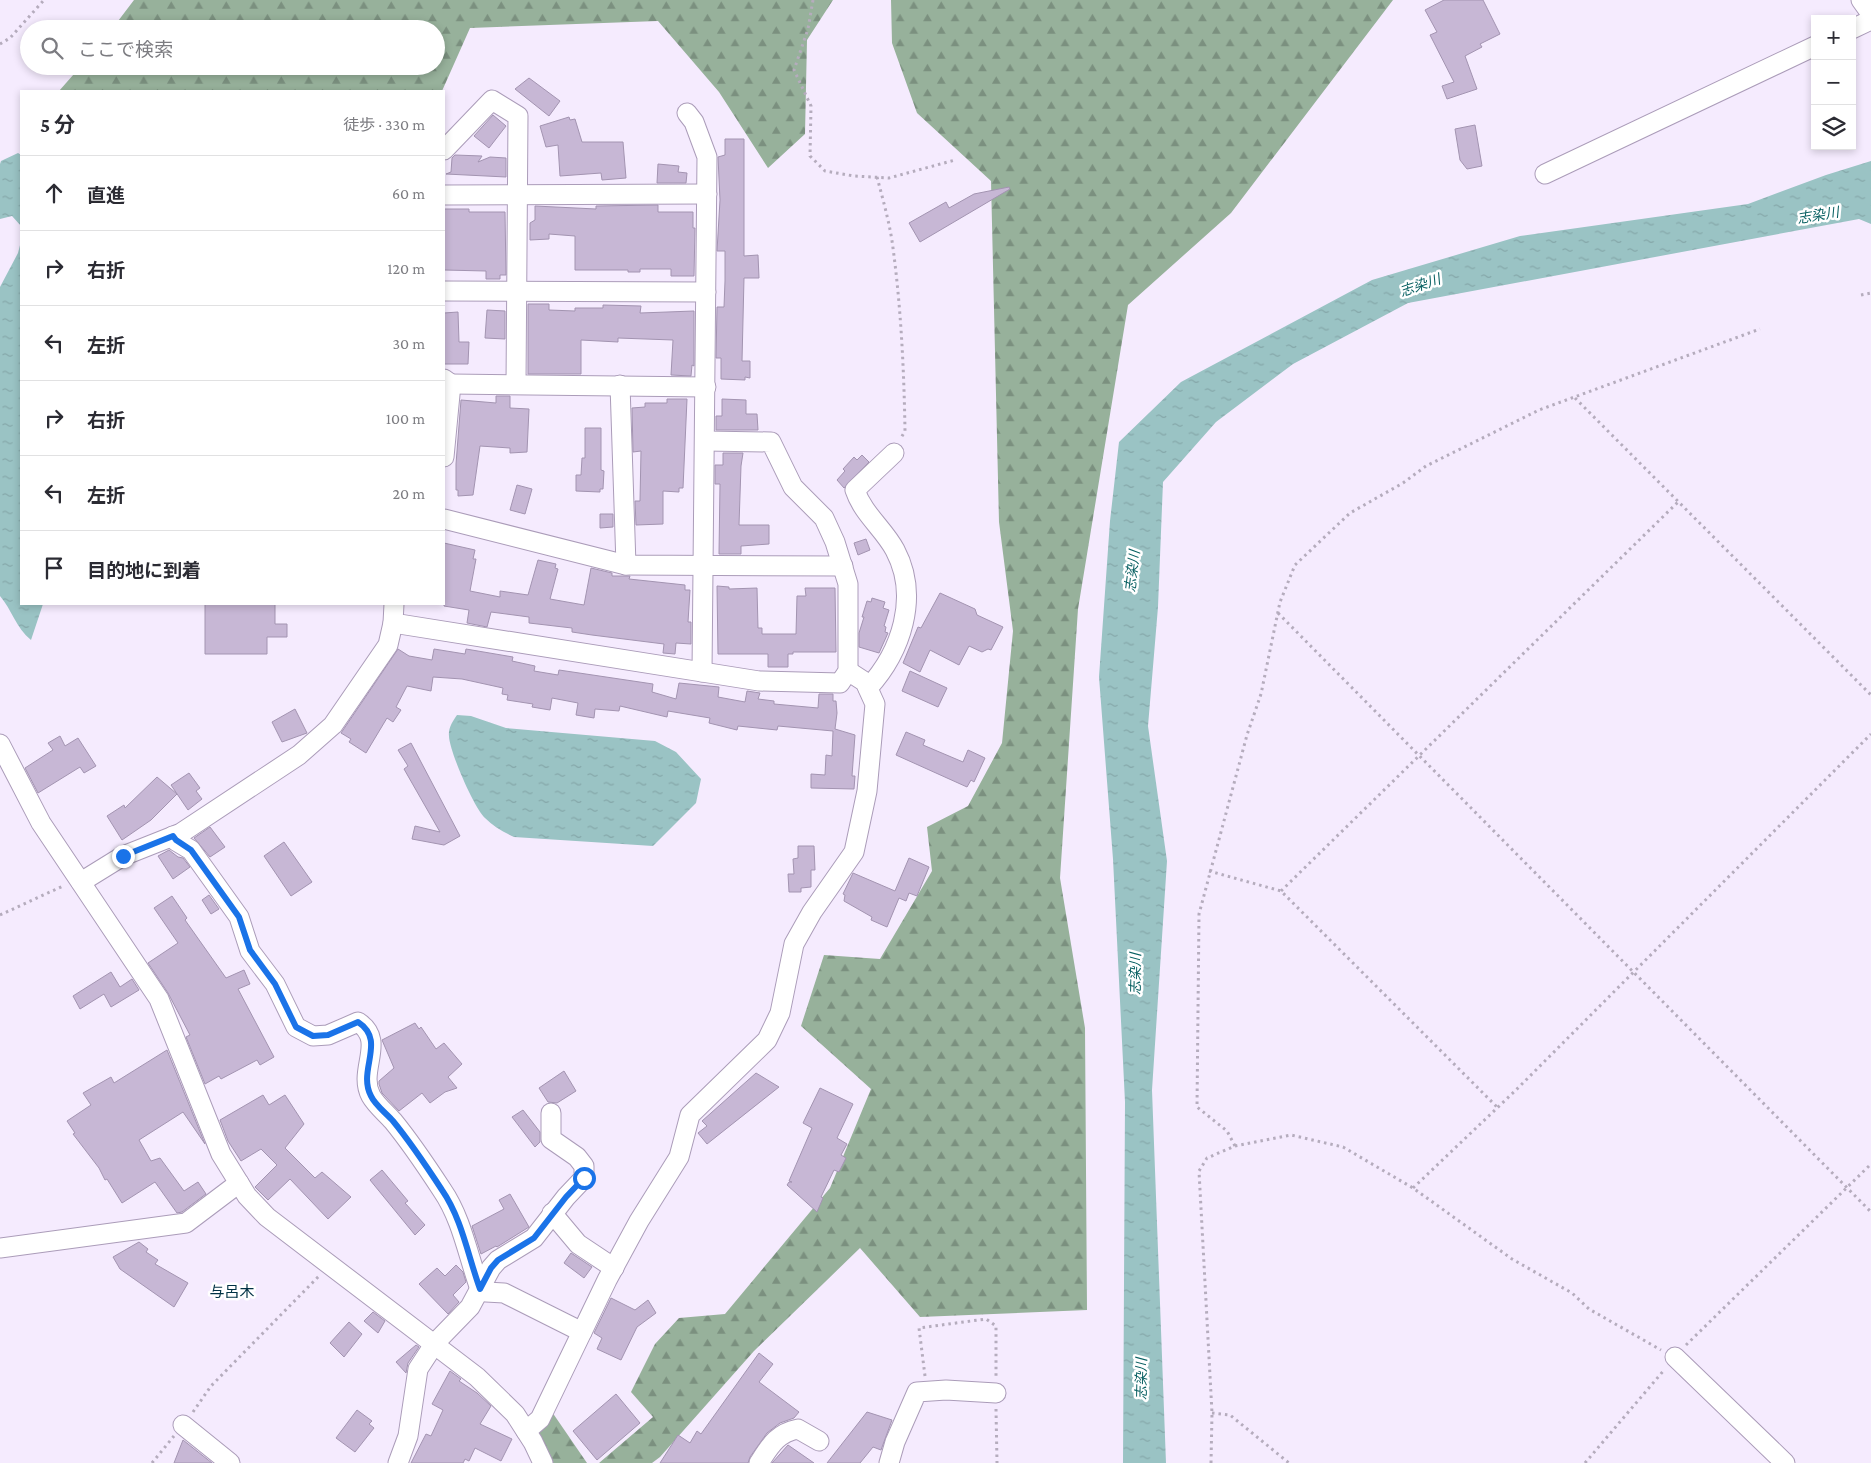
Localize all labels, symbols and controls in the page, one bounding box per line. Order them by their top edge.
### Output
map controls [1811,15,1856,150]
button: + [1811,15,1856,60]
search box [20,20,445,75]
icon: search [38,34,66,62]
text: ここで検索 [78,39,173,60]
button: − [1811,60,1856,105]
button: layers [1811,105,1856,150]
text: 5 分 [40,113,75,137]
text: 徒歩 · 330 m [343,116,425,133]
icon: ahead [40,179,68,207]
text: 直進 [87,185,125,206]
text: 60 m [392,185,425,202]
water label: 志染川 [1796,204,1842,226]
icon: right [40,254,68,282]
text: 右折 [87,260,125,281]
text: 120 m [387,260,425,277]
water label: 志染川 [1398,270,1444,299]
icon: left [40,329,68,357]
text: 左折 [87,335,125,356]
text: 30 m [393,335,425,352]
icon: right [40,404,68,432]
text: 右折 [87,410,125,431]
text: 100 m [386,410,425,427]
icon: left [40,479,68,507]
text: 左折 [87,485,125,506]
text: 20 m [392,485,425,502]
water label: 志染川 [1122,547,1143,593]
icon: arrive [40,554,68,582]
text: 目的地に到着 [87,560,201,581]
route end [112,845,135,868]
water label: 志染川 [1127,951,1143,995]
route start [573,1167,596,1190]
district label: 与呂木 [209,1284,255,1300]
water label: 志染川 [1133,1356,1149,1400]

